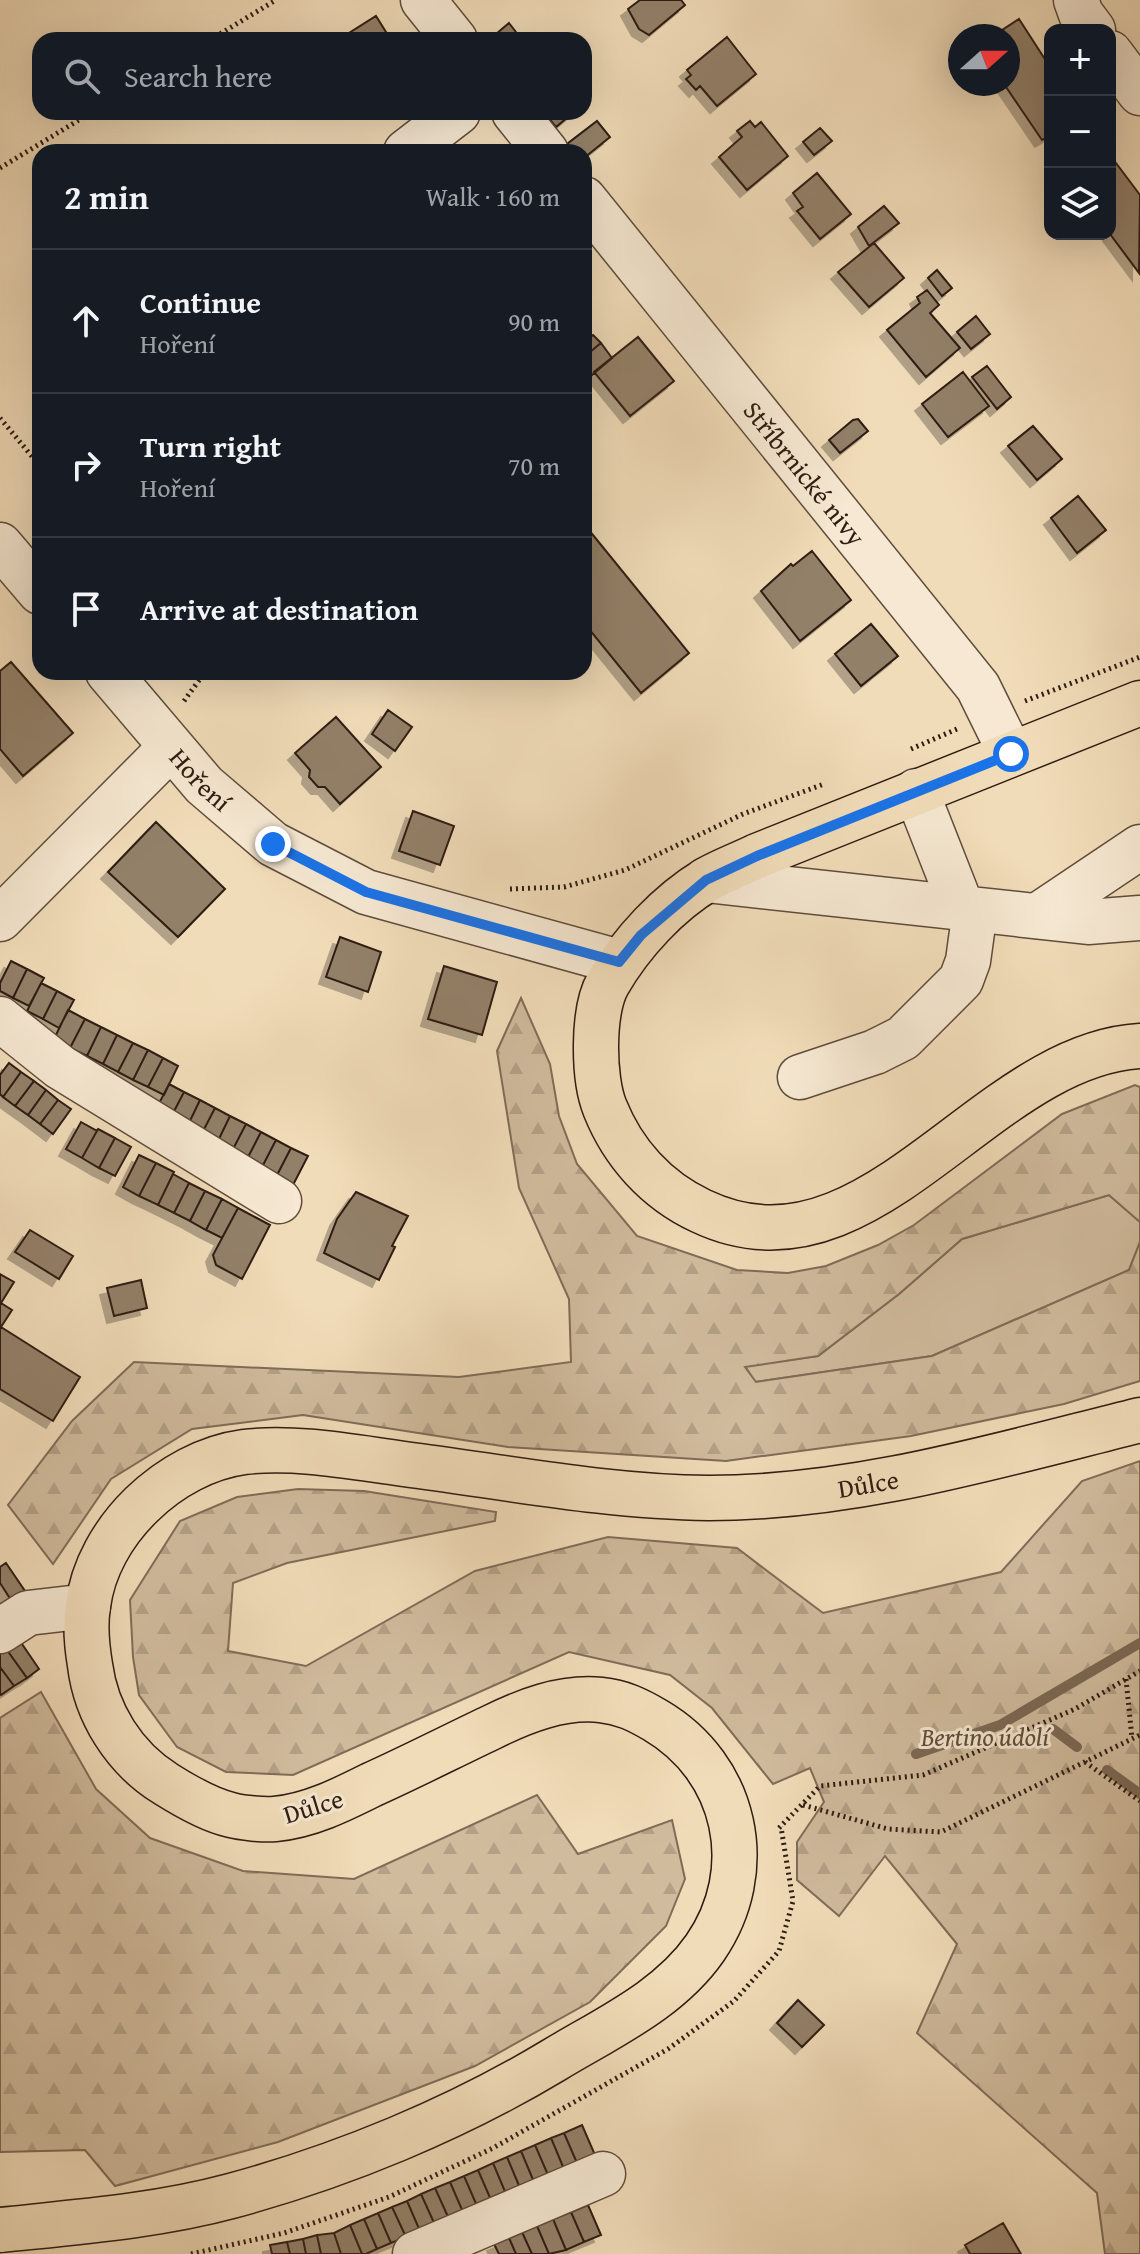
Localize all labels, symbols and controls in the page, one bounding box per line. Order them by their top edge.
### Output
north arrow [948,24,1020,96]
map controls [1044,24,1116,240]
button: + [1044,24,1116,96]
search box [32,32,592,120]
icon: search [60,54,104,98]
text: Search here [124,54,272,98]
button: − [1044,96,1116,168]
button: layers [1044,168,1116,240]
text: 2 min [64,172,149,221]
text: Walk · 160 m [426,177,560,216]
text: Continue [140,280,261,324]
icon: ahead [64,299,108,343]
text: 90 m [508,302,560,341]
text: Hoření [140,324,215,363]
street label: Stříbrnické nivy [735,392,876,554]
text: Turn right [140,424,281,468]
icon: right [64,443,108,487]
text: 70 m [508,446,560,485]
text: Hoření [140,468,215,507]
icon: arrive [64,587,108,631]
text: Arrive at destination [140,587,418,631]
route start [993,736,1029,772]
street label: Hoření [161,739,241,821]
route end [255,826,291,862]
street label: Důlce [835,1459,902,1507]
park label: Bertino údolí [920,1717,1051,1756]
street label: Důlce [278,1778,348,1834]

